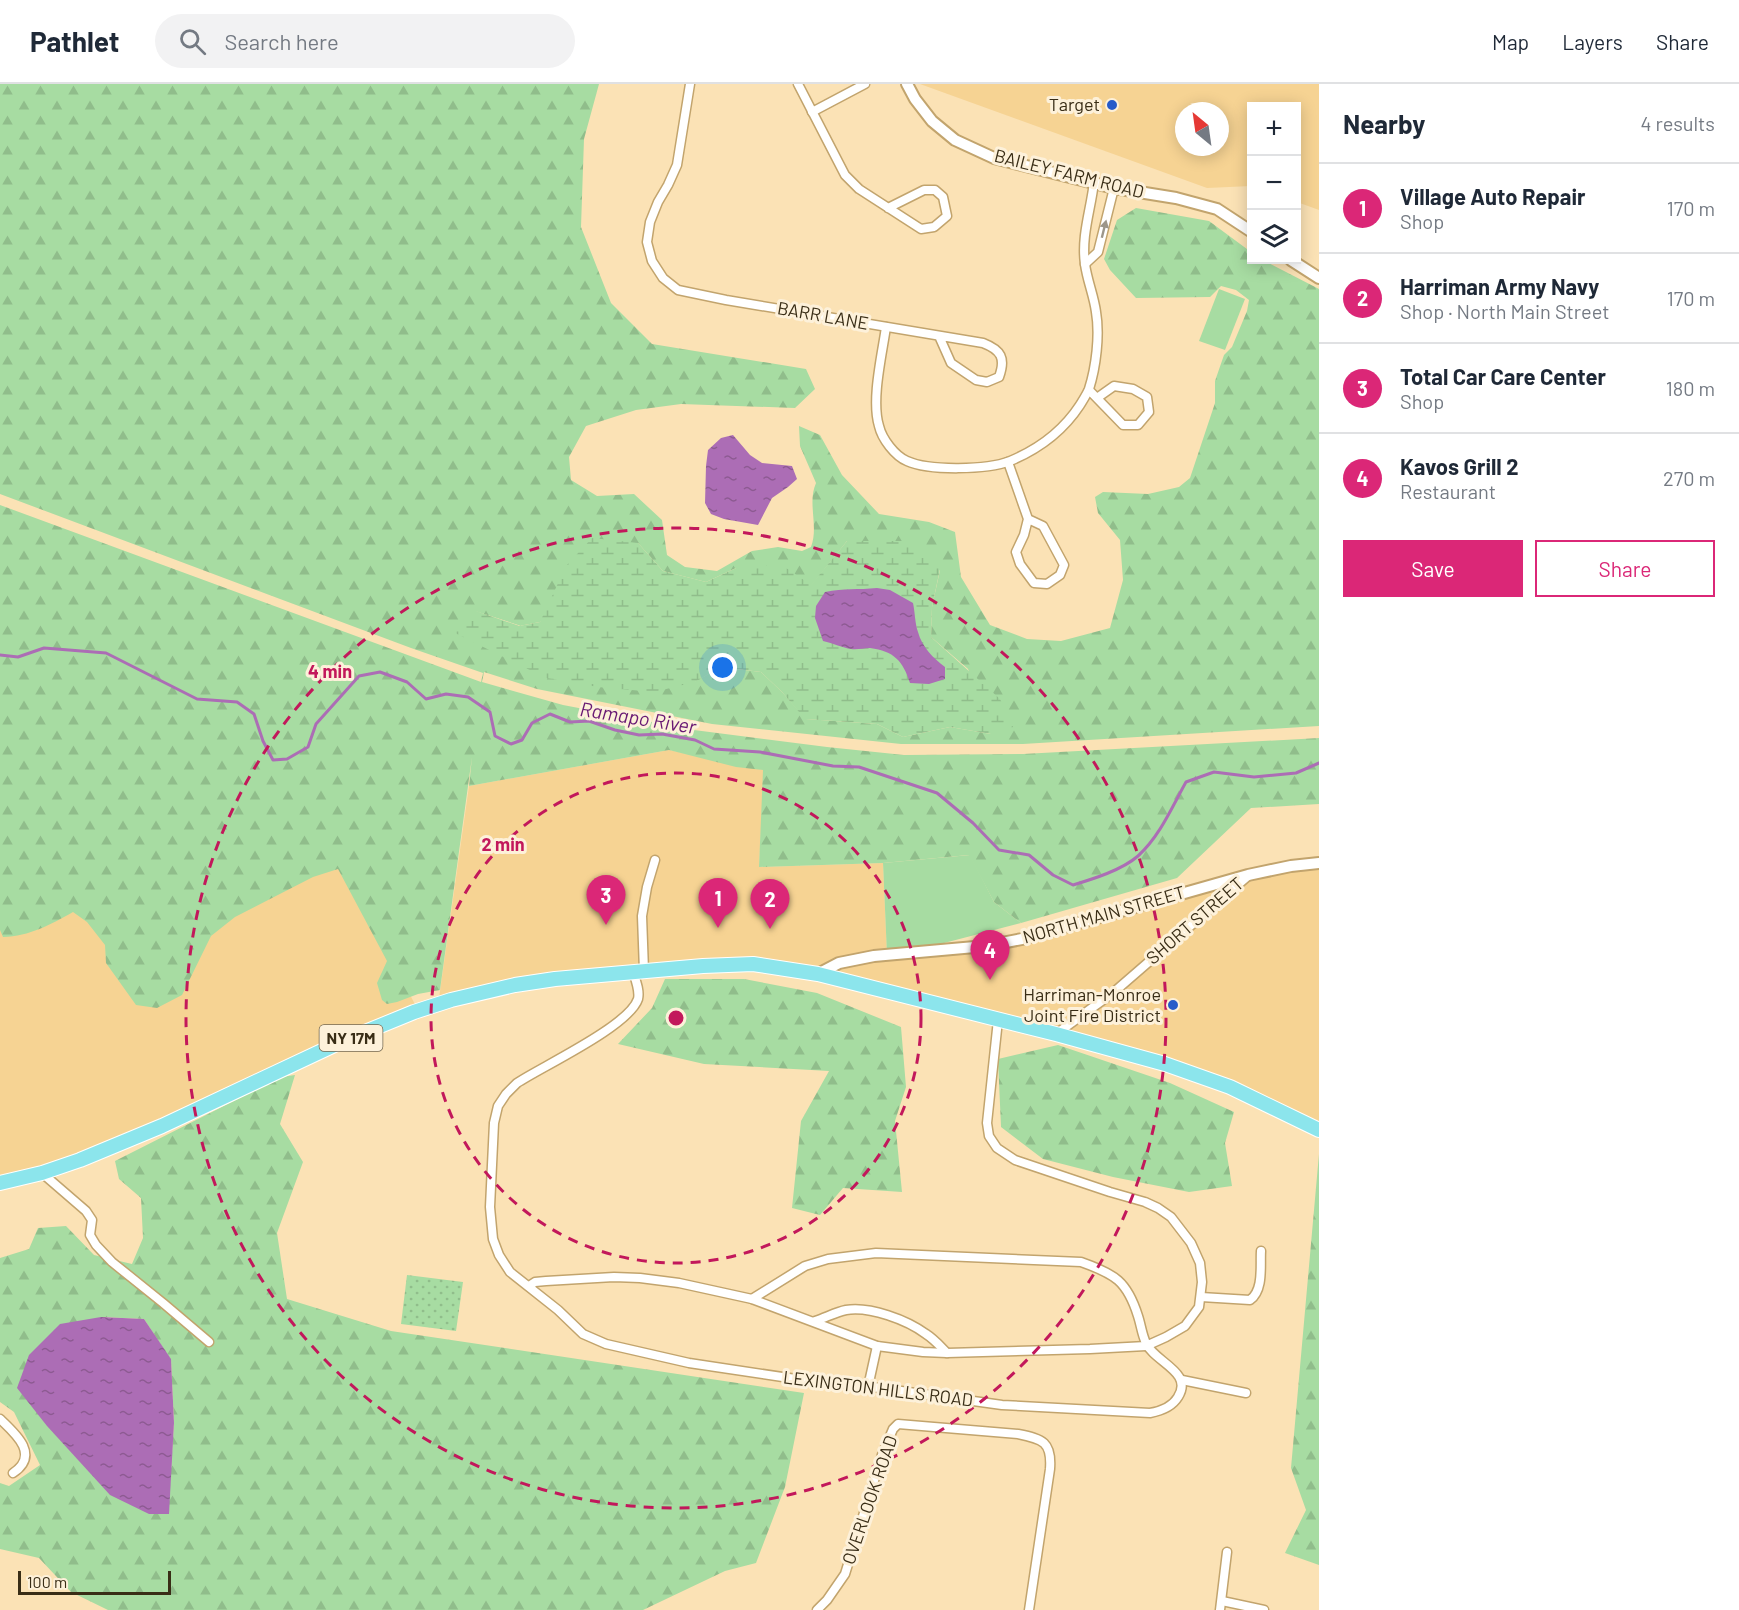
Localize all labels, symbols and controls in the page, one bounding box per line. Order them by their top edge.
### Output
search box [155,14,575,68]
text: Pathlet [30,24,119,58]
icon: search [176,25,209,58]
text: Search here [224,28,339,54]
text: Map [1492,29,1529,54]
text: Layers [1562,29,1623,54]
text: Share [1656,29,1709,54]
place label: Target [1049,93,1100,115]
marker: Target [1105,98,1119,112]
north arrow [1175,102,1229,156]
map controls [1247,102,1301,264]
button: + [1247,102,1301,156]
text: Nearby [1343,108,1425,139]
text: 4 results [1640,111,1715,135]
street label: BAILEY FARM ROAD [992,144,1146,202]
button: − [1247,156,1301,210]
text: Village Auto Repair [1400,183,1585,209]
text: 1 [1359,196,1366,220]
text: 170 m [1667,196,1715,220]
text: Shop [1400,209,1444,233]
button: layers [1247,210,1301,264]
one-way arrow [1099,219,1109,238]
text: Harriman Army Navy [1400,273,1599,299]
text: 2 [1357,286,1368,310]
text: 170 m [1667,286,1715,310]
street label: BARR LANE [776,296,870,334]
text: Shop · North Main Street [1400,299,1610,323]
text: Total Car Care Center [1400,363,1606,389]
text: 3 [1357,376,1368,400]
text: 180 m [1666,376,1715,400]
text: Shop [1400,389,1444,413]
text: Kavos Grill 2 [1400,453,1518,479]
text: 4 [1356,466,1369,490]
text: 270 m [1663,466,1715,490]
text: Restaurant [1400,479,1496,503]
button: Save [1343,540,1523,597]
button: Share [1535,540,1715,597]
your location [708,653,737,682]
text: 4 min [308,660,352,682]
water label: Ramapo River [578,696,699,738]
text: 2 min [481,833,525,855]
street label: SHORT STREET [1141,872,1247,968]
pin: 3 [586,876,626,925]
pin: 1 [698,878,738,928]
pin: 2 [750,880,790,929]
street label: NORTH MAIN STREET [1020,880,1187,948]
pin: 4 [970,930,1010,980]
place label: Harriman-Monroe Joint Fire District [1023,983,1161,1026]
marker: Harriman-Monroe Joint Fire District [1166,998,1180,1012]
centre of rings [666,1008,686,1028]
road number: NY 17M [320,1025,382,1051]
street label: LEXINGTON HILLS ROAD [782,1365,974,1411]
street label: OVERLOOK ROAD [837,1432,901,1567]
scale bar [18,1568,171,1596]
text: 100 m [27,1572,67,1591]

